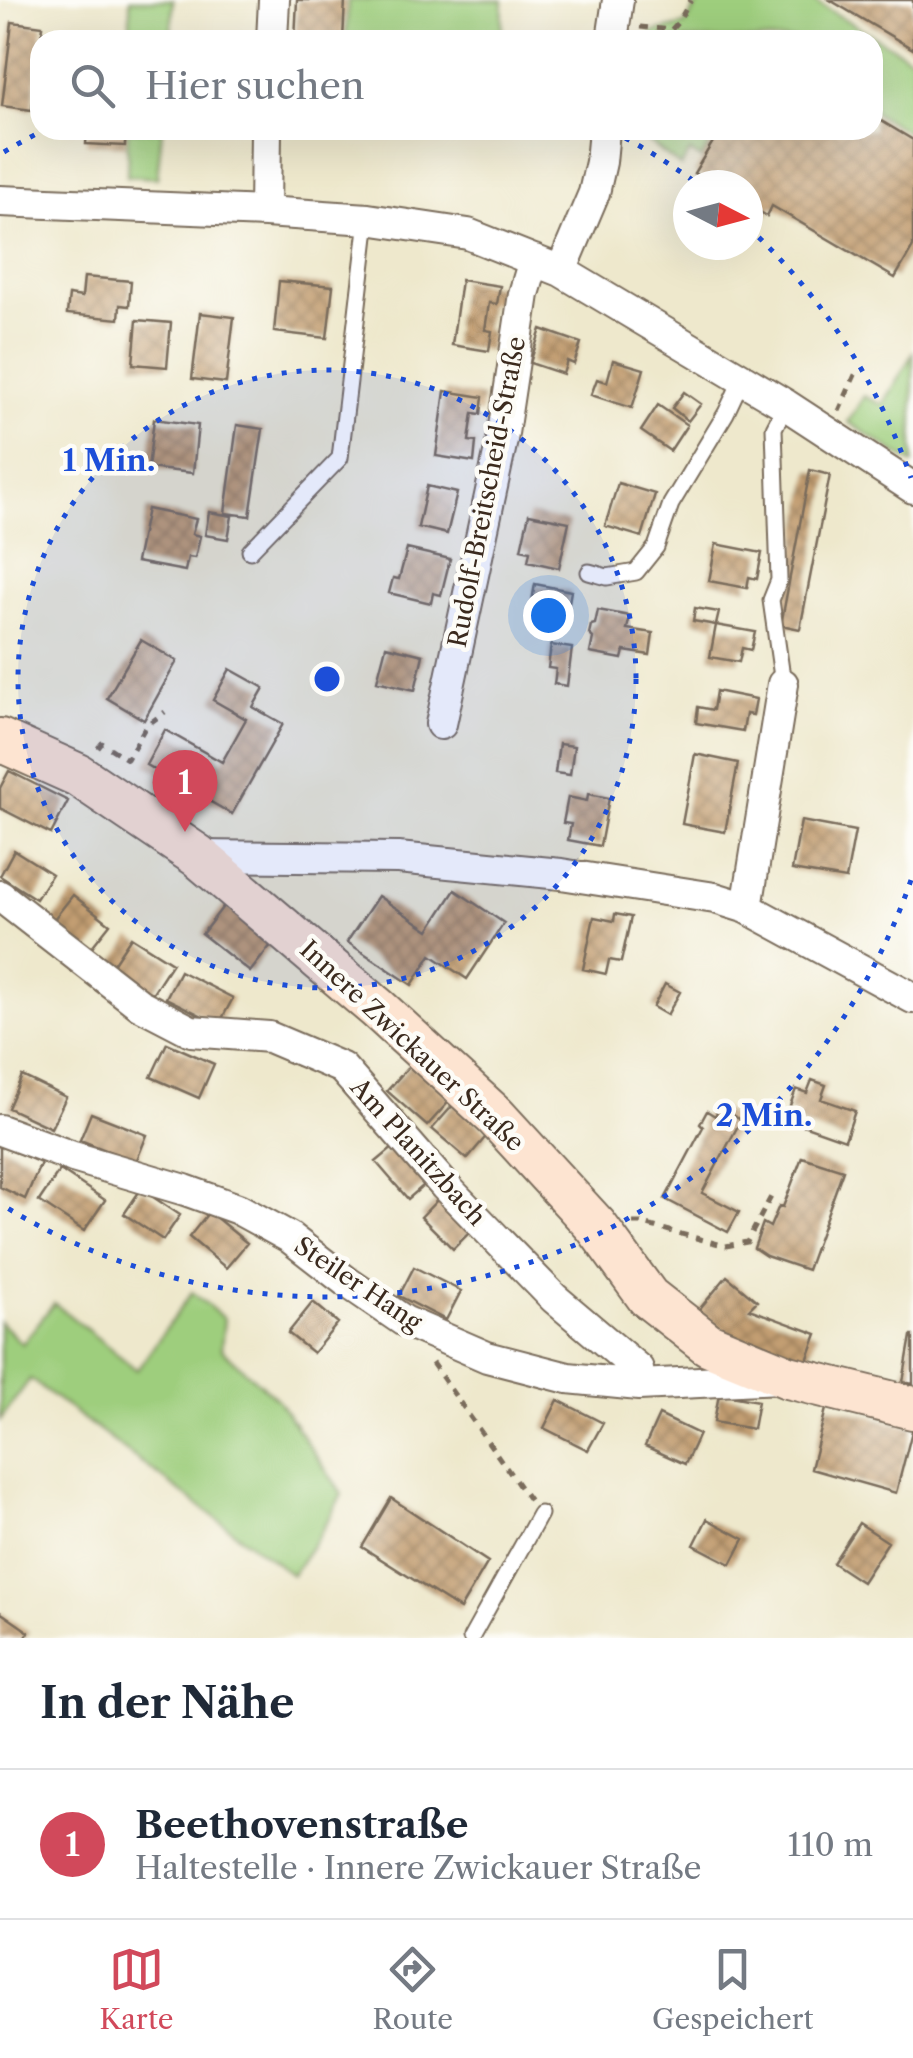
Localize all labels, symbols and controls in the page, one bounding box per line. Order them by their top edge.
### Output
search box [30,30,883,140]
icon: search [65,58,120,113]
text: Hier suchen [145,62,365,109]
north arrow [673,170,763,260]
street label: Rudolf-Breitscheid-Straße [442,334,532,650]
text: 1 Min. [63,442,155,479]
your location [523,590,574,641]
centre of rings [309,661,345,697]
pin: 1 [152,750,218,832]
street label: Innere Zwickauer Straße [294,934,530,1158]
street label: Am Planitzbach [343,1071,493,1232]
text: 2 Min. [716,1097,812,1134]
street label: Steiler Hang [288,1230,428,1338]
text: In der Nähe [40,1677,294,1729]
text: Beethovenstraße [135,1801,469,1848]
text: 1 [65,1825,80,1864]
text: 110 m [787,1825,873,1864]
text: Haltestelle · Innere Zwickauer Straße [135,1848,701,1887]
tab: Karte [100,1942,173,2036]
tab: Route [373,1942,453,2036]
tab: Gespeichert [652,1942,813,2036]

